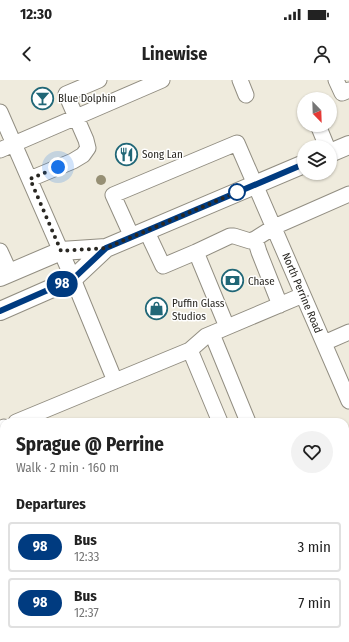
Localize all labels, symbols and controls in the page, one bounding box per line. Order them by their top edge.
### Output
text: 12:30 [20,5,52,23]
icon: back [16,43,38,65]
text: Linewise [142,43,207,65]
icon: person [311,43,333,65]
bar icon: Blue Dolphin [29,85,55,111]
place label: Blue Dolphin [58,92,116,105]
north arrow [297,92,337,132]
map controls [297,92,337,180]
button: layers [297,140,337,180]
restaurant icon: Song Lan [114,141,140,167]
place label: Song Lan [142,148,183,161]
your location [48,157,68,177]
unlabelled marker [228,183,246,201]
street label: North Perrine Road [279,251,325,335]
bank icon: Chase [219,268,245,294]
line badge: 98 [44,271,80,297]
text: 98 [55,275,69,292]
place label: Chase [248,275,275,288]
shop icon: Puffin Glass Studios [144,296,170,322]
place label: Puffin Glass Studios [172,297,225,323]
button: heart [291,431,333,473]
text: Sprague @ Perrine [16,433,164,456]
text: Walk · 2 min · 160 m [16,460,119,475]
text: Departures [16,495,86,513]
text: Bus [74,531,97,549]
text: 98 [33,538,47,555]
text: 3 min [297,538,331,556]
text: 12:33 [74,549,99,564]
text: Bus [74,587,97,605]
text: 98 [33,594,47,611]
text: 7 min [298,594,331,612]
text: 12:37 [74,605,99,620]

